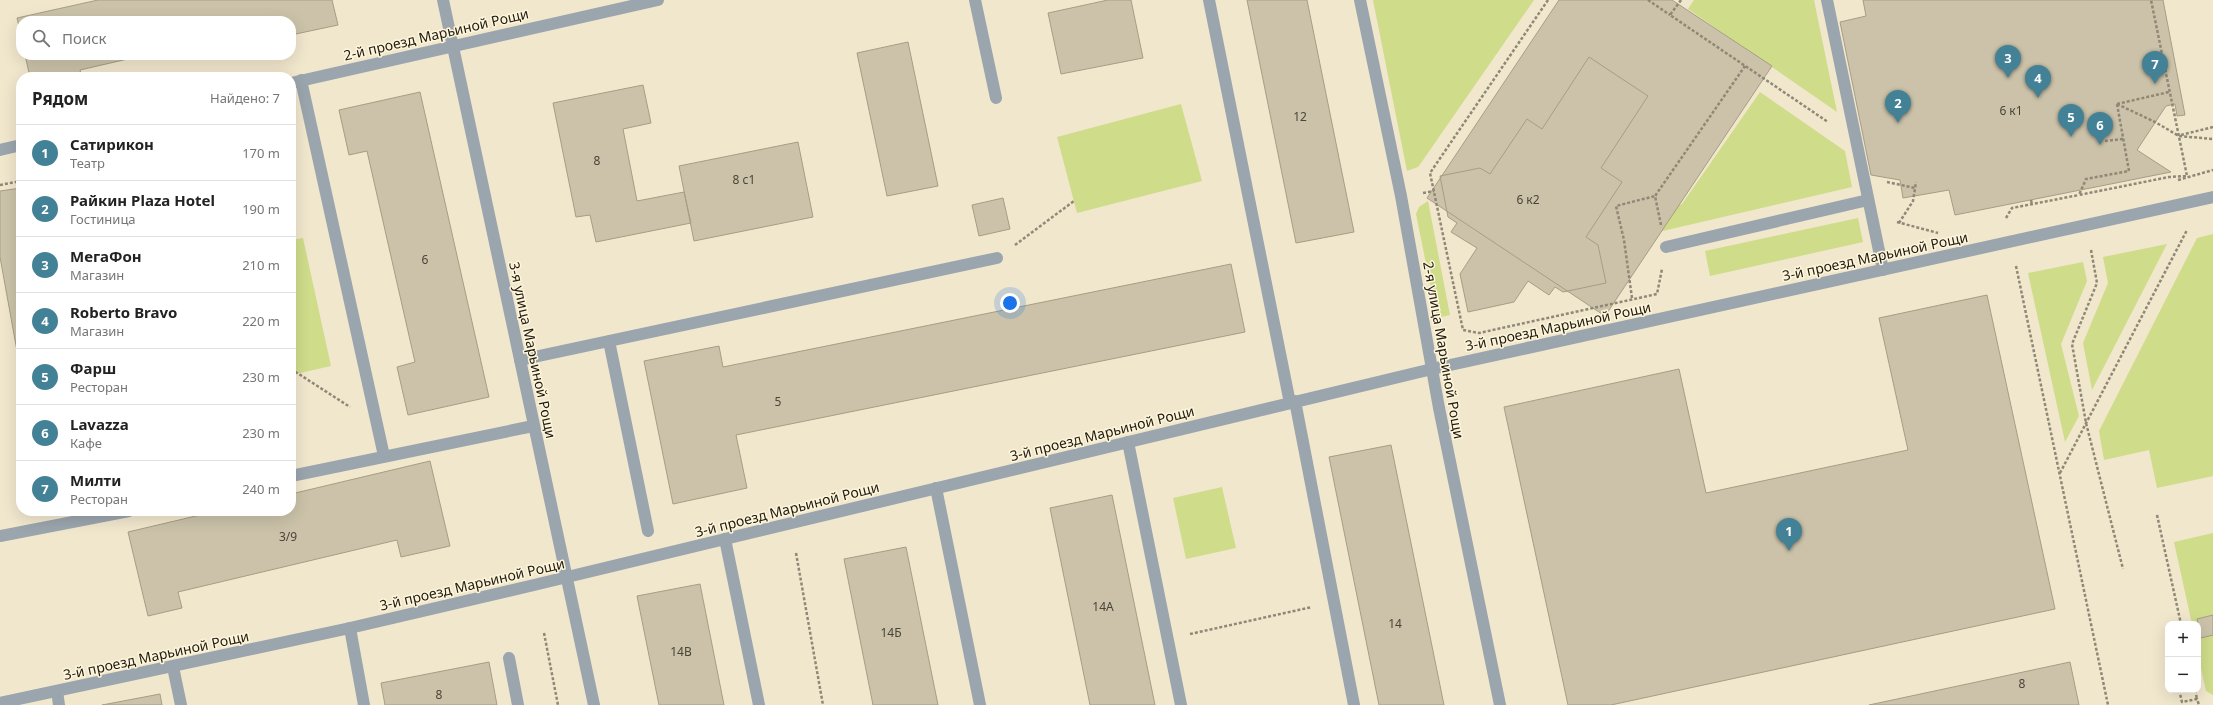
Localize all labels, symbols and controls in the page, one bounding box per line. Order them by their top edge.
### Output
street label: 2-й проезд Марьиной Рощи [342,3,530,65]
search box [16,16,296,60]
icon: search [30,27,52,49]
text: Поиск [62,28,107,48]
pin: 3 [1995,45,2021,78]
pin: 7 [2142,51,2168,84]
pin: 4 [2025,65,2051,98]
text: Рядом [32,87,88,110]
text: Найдено: 7 [210,89,280,107]
pin: 2 [1885,90,1911,123]
house number: 6 к1 [1999,102,2023,119]
pin: 5 [2058,104,2084,137]
house number: 12 [1293,108,1307,125]
pin: 6 [2087,112,2113,145]
text: Сатирикон [70,134,154,154]
text: 1 [41,144,49,162]
text: 170 m [242,144,280,162]
house number: 8 [594,152,601,169]
text: Театр [70,154,105,172]
house number: 8 с1 [733,171,755,188]
text: Райкин Plaza Hotel [70,190,215,210]
house number: 6 к2 [1516,191,1540,208]
text: 2 [41,200,49,218]
text: 190 m [242,200,280,218]
text: Гостиница [70,210,136,228]
street label: 3-й проезд Марьиной Рощи [1780,227,1970,285]
text: МегаФон [70,246,142,266]
house number: 6 [422,251,429,268]
text: 3 [41,256,49,274]
text: 210 m [242,256,280,274]
street label: 3-я улица Марьиной Рощи [505,260,561,440]
street label: 2-я улица Марьиной Рощи [1419,260,1469,440]
text: Магазин [70,266,124,284]
your location [1000,293,1020,313]
street label: 3-й проезд Марьиной Рощи [1463,297,1653,355]
text: Roberto Bravo [70,302,177,322]
text: 4 [41,312,49,330]
text: 220 m [242,312,280,330]
text: Магазин [70,322,124,340]
text: Фарш [70,358,116,378]
text: 5 [41,368,49,386]
text: 230 m [242,368,280,386]
text: Ресторан [70,378,128,396]
house number: 5 [775,393,782,410]
street label: 3-й проезд Марьиной Рощи [1008,401,1196,465]
text: Lavazza [70,414,129,434]
text: 6 [41,424,49,442]
text: 230 m [242,424,280,442]
text: Кафе [70,434,102,452]
text: Милти [70,470,121,490]
street label: 3-й проезд Марьиной Рощи [693,477,881,541]
text: 7 [41,480,49,498]
text: 240 m [242,480,280,498]
text: Ресторан [70,490,128,508]
pin: 1 [1776,518,1802,551]
house number: 3/9 [279,528,297,545]
street label: 3-й проезд Марьиной Рощи [378,553,566,615]
house number: 14А [1092,598,1114,615]
house number: 14 [1388,615,1402,632]
map controls [2165,621,2201,693]
button: + [2165,621,2201,657]
house number: 14Б [880,624,902,641]
street label: 3-й проезд Марьиной Рощи [61,626,251,684]
house number: 14В [670,643,692,660]
button: − [2165,657,2201,693]
house number: 8 [2019,675,2026,692]
house number: 8 [436,686,443,703]

